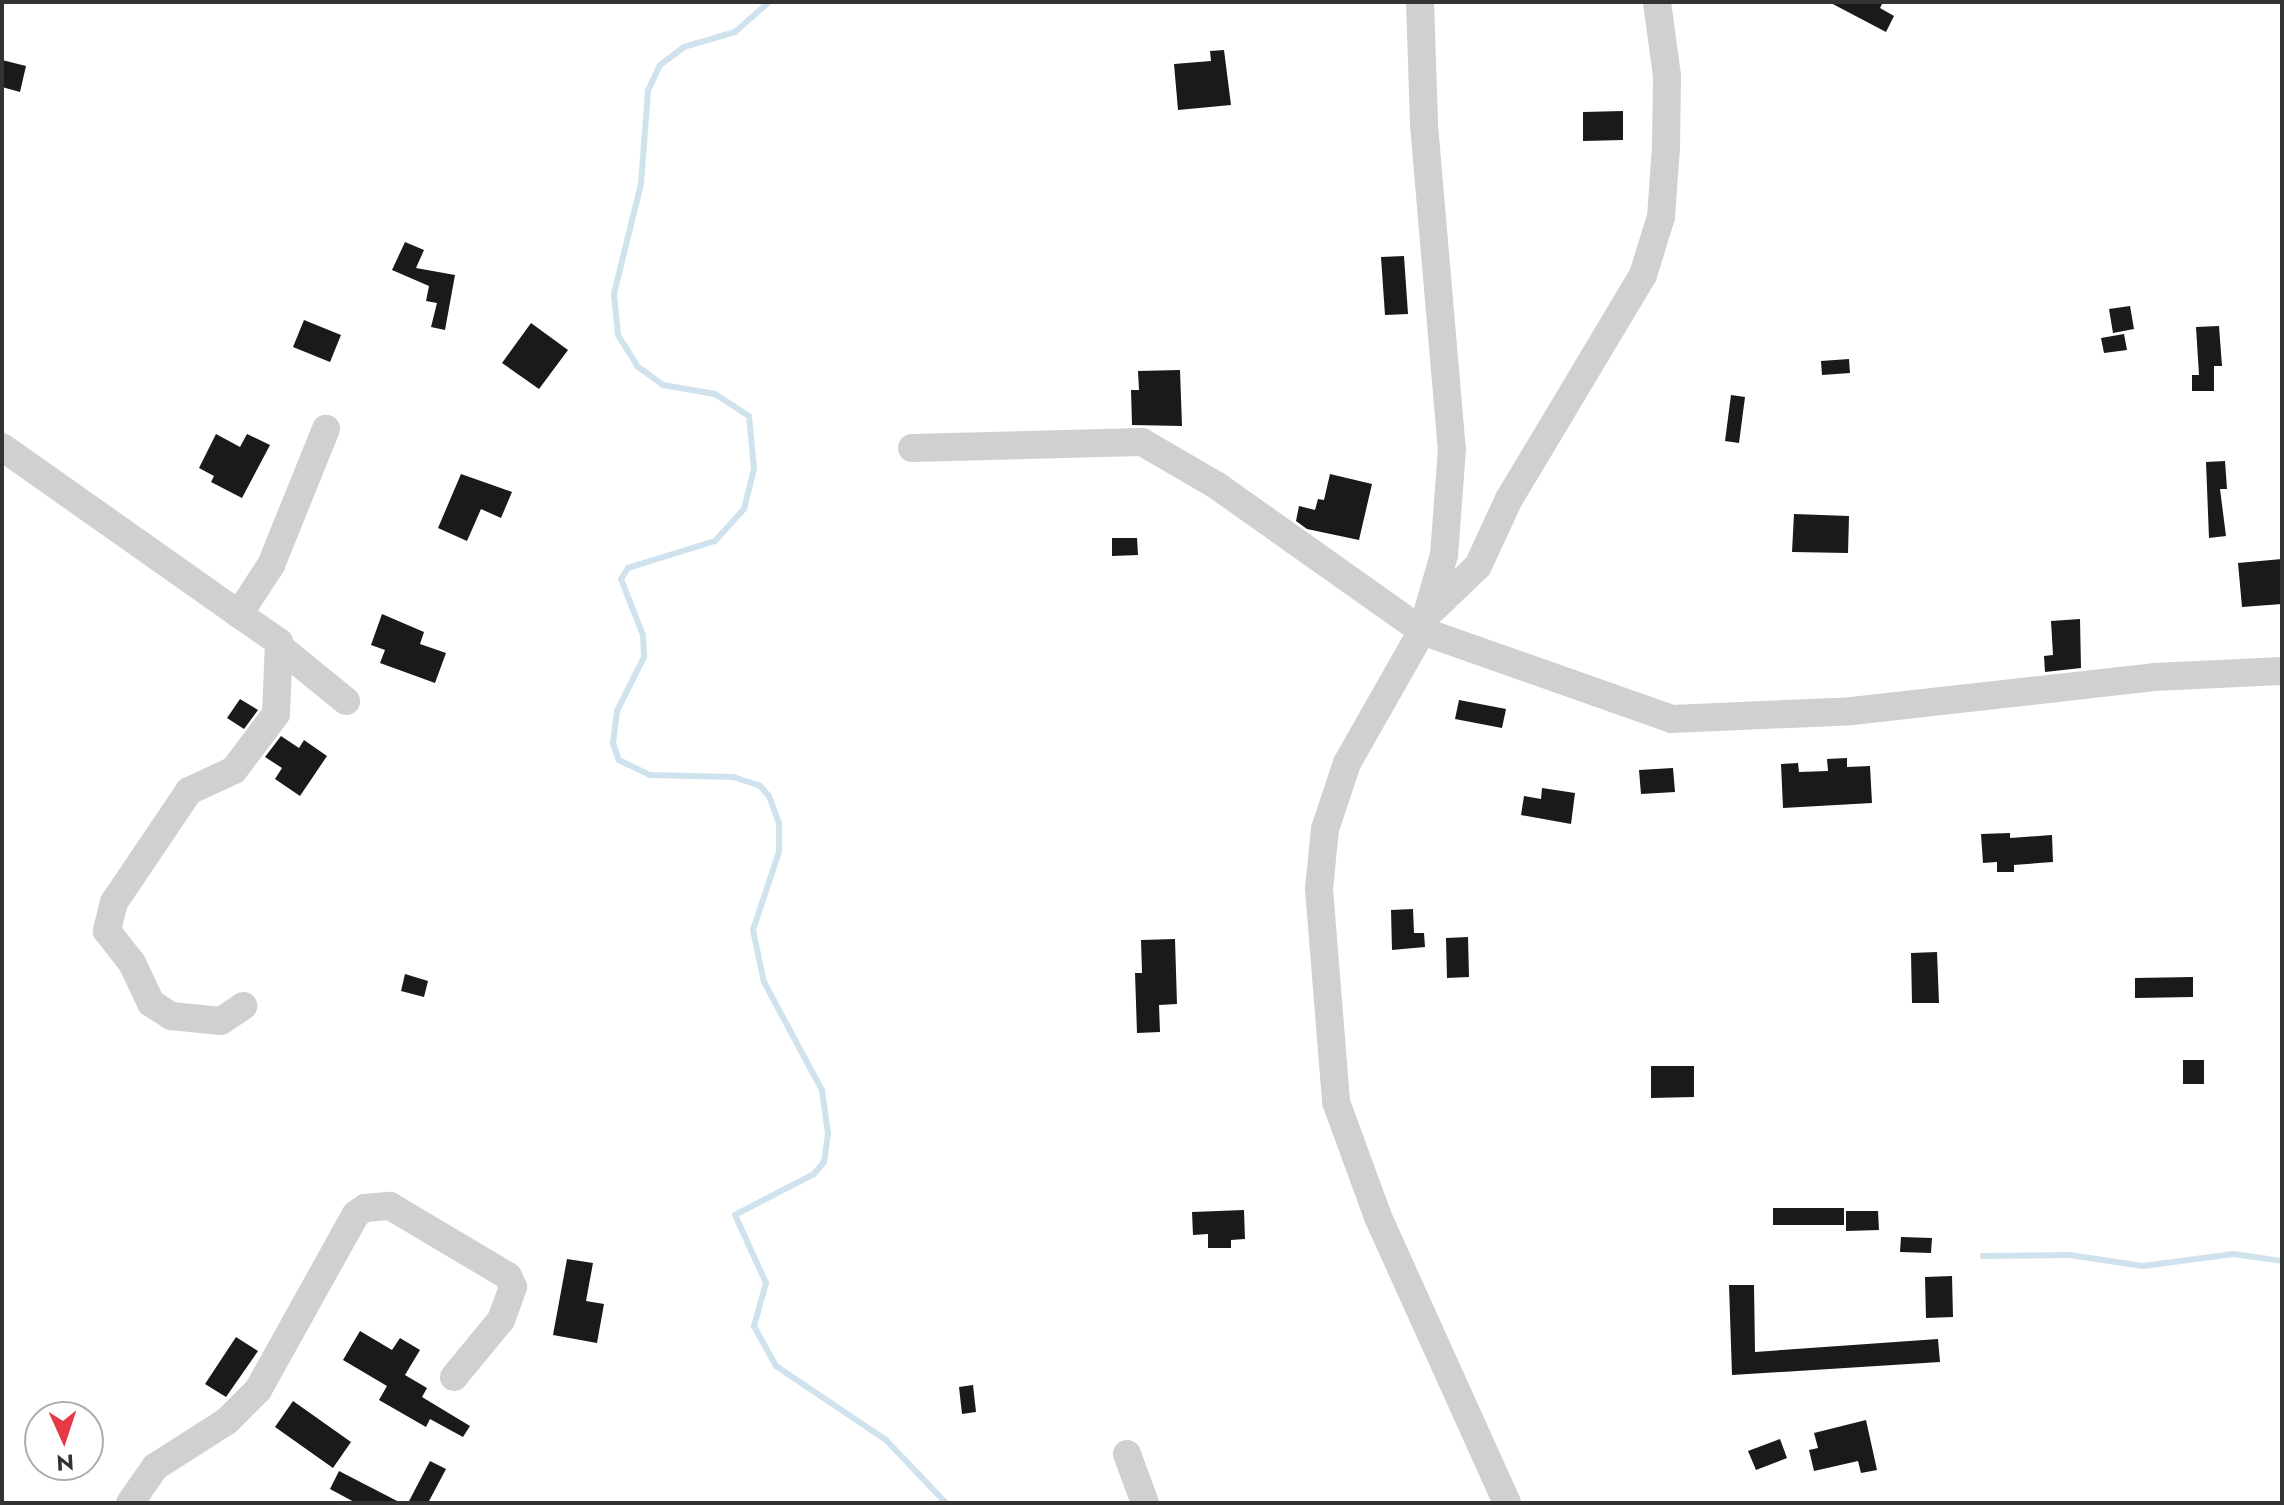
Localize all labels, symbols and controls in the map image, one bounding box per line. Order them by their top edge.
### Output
north arrow [24,1401,104,1481]
text: N [56,1447,75,1479]

